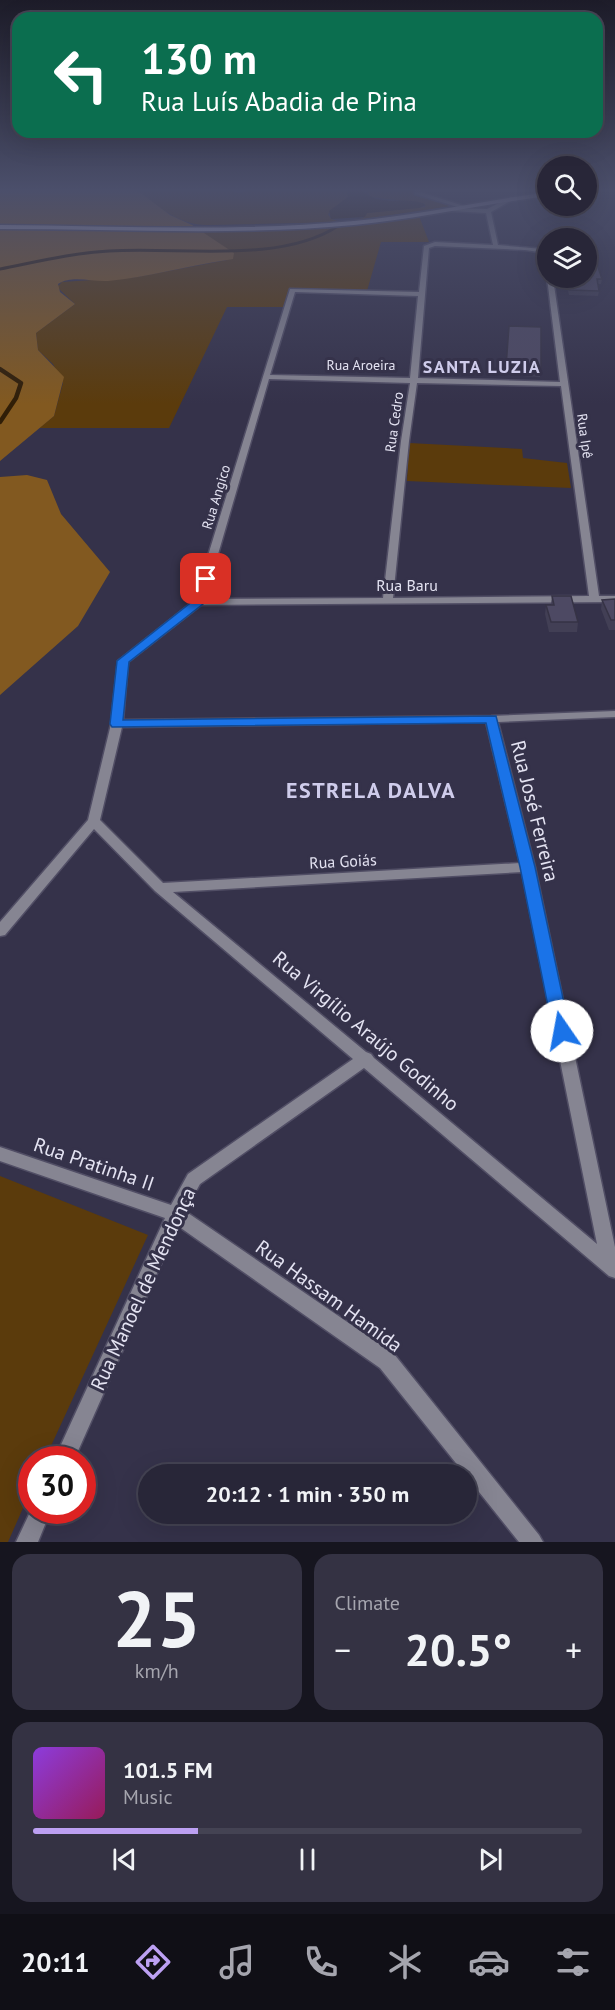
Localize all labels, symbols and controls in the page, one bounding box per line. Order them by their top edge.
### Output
text: 130 m [141,31,257,86]
icon: left [42,36,120,114]
text: Rua Luís Abadia de Pina [141,84,417,118]
map controls [537,156,597,288]
button: search [537,156,597,216]
button: layers [537,228,597,288]
district label: SANTA LUZIA [423,355,541,378]
street label: Rua Aroeira [327,356,396,374]
street label: Rua Cedro [381,391,407,453]
street label: Rua Ipê [573,412,597,460]
street label: Rua Angico [198,463,234,531]
pin [180,553,231,604]
icon: arrive [189,562,222,595]
street label: Rua Baru [376,575,438,595]
street label: Rua José Ferreira [505,738,565,884]
district label: ESTRELA DALVA [286,776,456,804]
street label: Rua Goiás [309,849,377,873]
street label: Rua Virgílio Araújo Godinho [267,945,465,1117]
position arrow [530,999,594,1063]
street label: Rua Pratinha II [30,1131,158,1197]
street label: Rua Manoel de Mendonça [85,1183,201,1395]
street label: Rua Hassam Hamida [251,1234,407,1358]
speed limit sign: 30 [18,1446,96,1524]
text: 20:12 · 1 min · 350 m [206,1480,409,1508]
text: 25 [113,1568,201,1669]
text: Climate [335,1590,400,1616]
text: 20.5° [405,1620,512,1678]
text: − [335,1628,351,1671]
text: + [565,1628,582,1671]
text: km/h [135,1658,179,1684]
text: 101.5 FM [123,1756,213,1784]
text: Music [123,1784,172,1810]
icon: previous [108,1843,141,1876]
icon: pause [291,1843,324,1876]
icon: next [474,1843,507,1876]
icon: directions [132,1941,174,1983]
icon: music [216,1941,258,1983]
icon: phone [300,1941,342,1983]
icon: climate [384,1941,426,1983]
icon: car [468,1941,510,1983]
icon: filters [552,1941,594,1983]
text: 20:11 [21,1945,90,1979]

